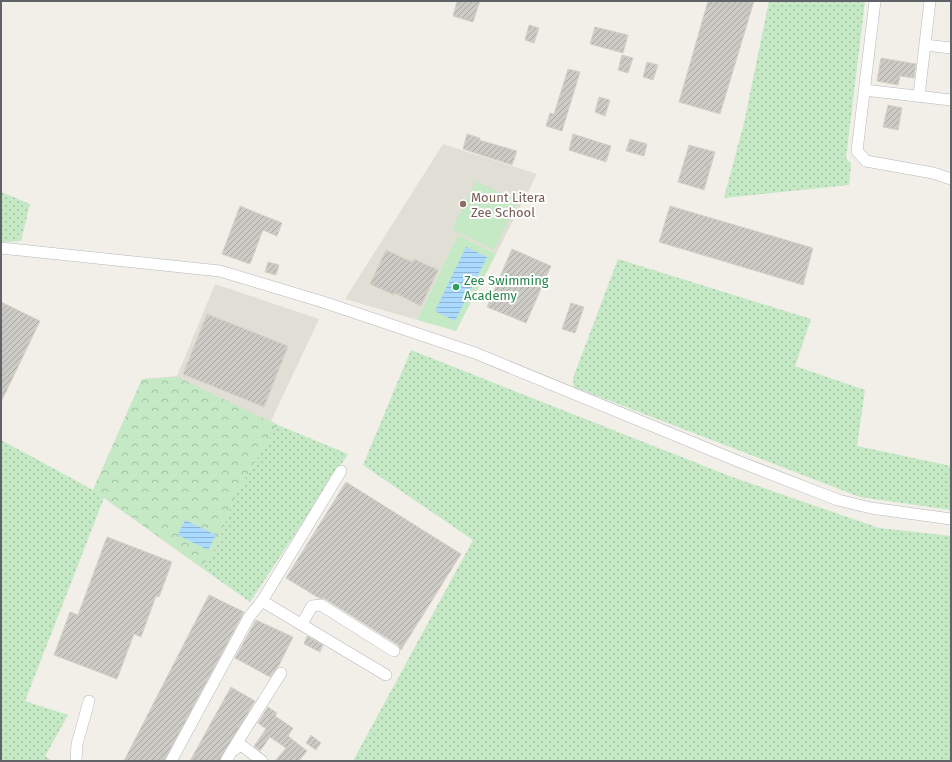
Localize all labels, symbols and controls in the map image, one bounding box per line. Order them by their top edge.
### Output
place label: Mount Litera Zee School [471,190,545,220]
marker: Mount Litera Zee School [458,199,468,209]
place label: Zee Swimming Academy [464,273,549,303]
marker: Zee Swimming Academy [451,282,461,292]

